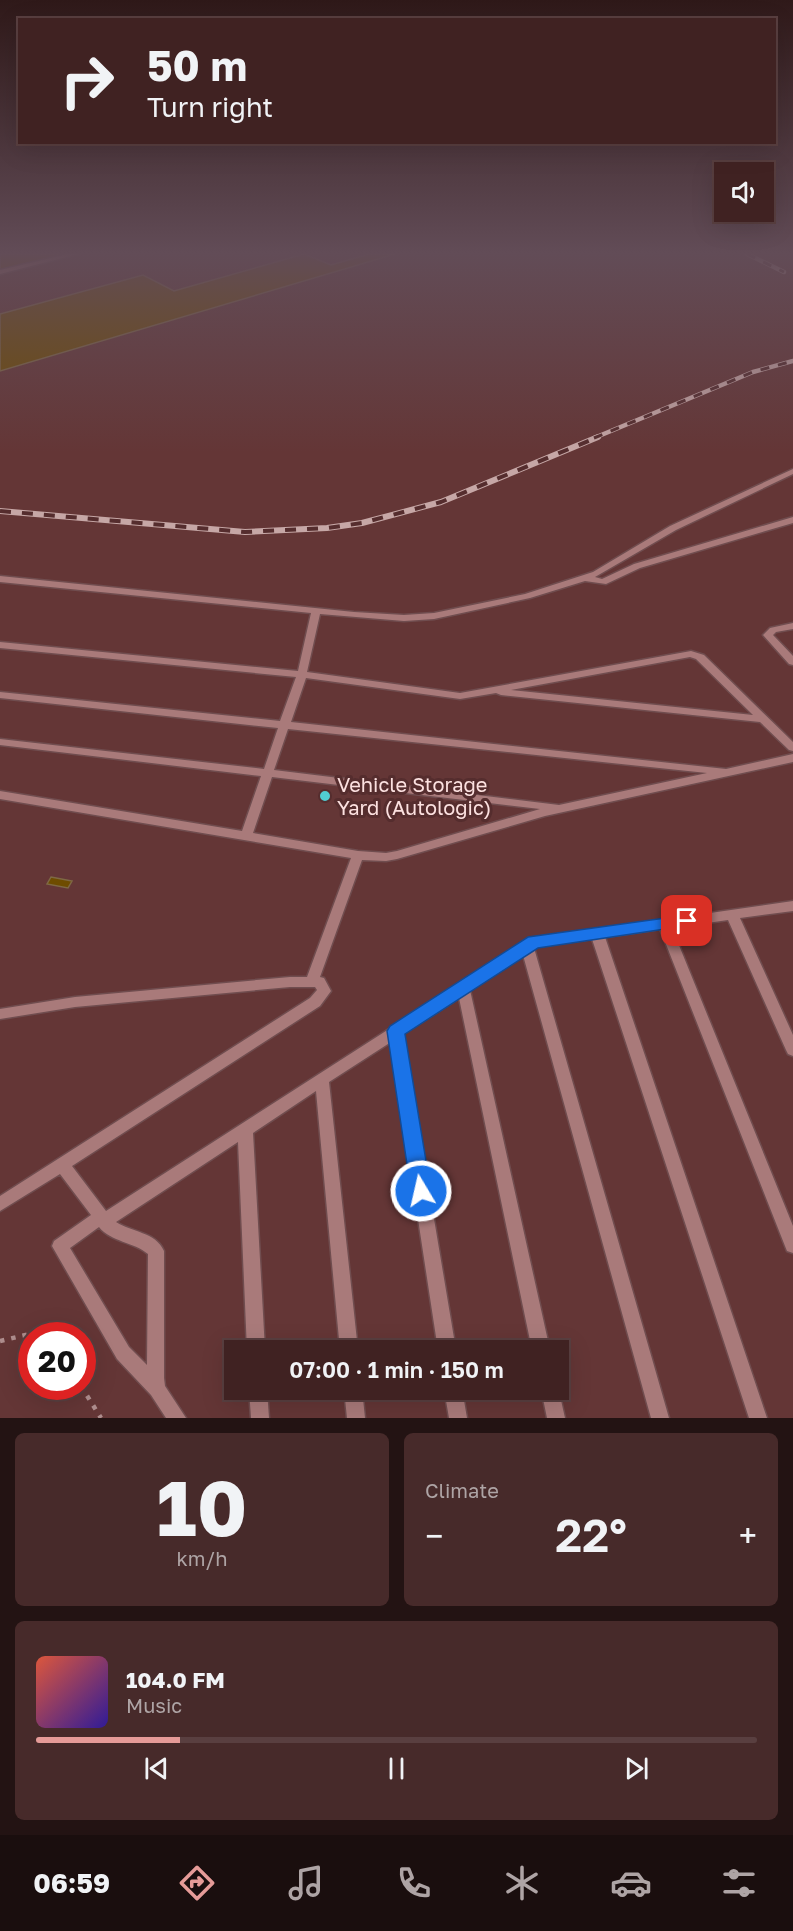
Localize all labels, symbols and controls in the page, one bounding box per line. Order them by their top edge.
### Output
text: 50 m [147,40,247,90]
icon: right [48,42,126,120]
text: Turn right [147,91,273,123]
map controls [714,162,774,222]
button: sound [714,162,774,222]
place label: Vehicle Storage Yard (Autologic) [337,772,491,819]
marker: Vehicle Storage Yard (Autologic) [318,789,332,803]
pin [661,895,712,946]
icon: arrive [670,904,703,937]
position arrow [389,1159,453,1223]
speed limit sign: 20 [18,1322,96,1400]
text: 07:00 · 1 min · 150 m [289,1356,504,1383]
text: 10 [157,1460,247,1553]
text: Climate [425,1478,499,1502]
text: 22° [555,1508,627,1562]
text: − [425,1516,443,1555]
text: + [739,1516,757,1555]
text: km/h [177,1546,227,1570]
text: 104.0 FM [126,1666,225,1693]
text: Music [126,1693,182,1717]
icon: previous [140,1752,173,1785]
icon: pause [380,1752,413,1785]
icon: next [620,1752,653,1785]
icon: directions [176,1862,218,1904]
icon: music [285,1862,327,1904]
icon: phone [393,1862,435,1904]
icon: climate [501,1862,543,1904]
icon: car [610,1862,652,1904]
icon: filters [718,1862,760,1904]
text: 06:59 [33,1867,110,1899]

